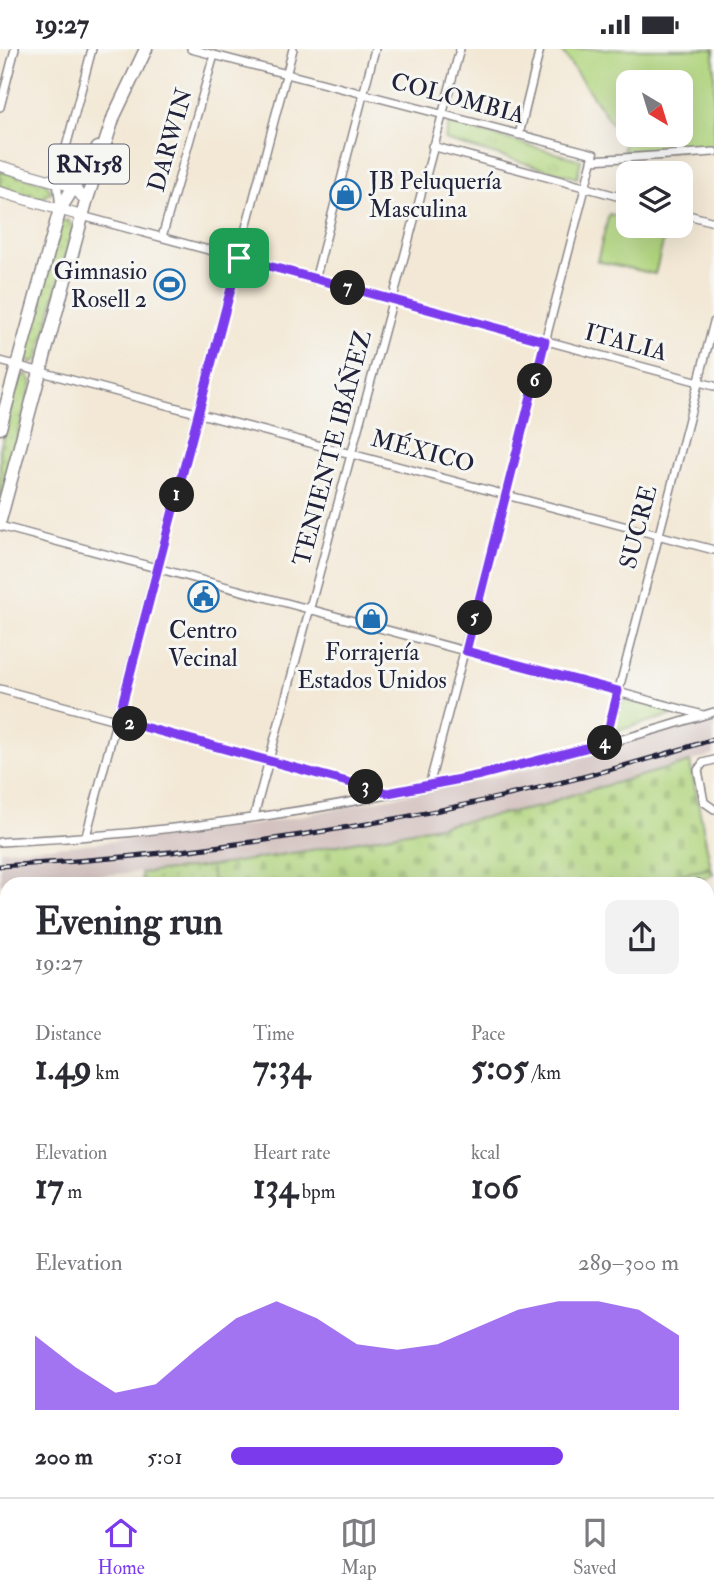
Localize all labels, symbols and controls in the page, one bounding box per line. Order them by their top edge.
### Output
text: 19:27 [35,9,89,41]
street label: COLOMBIA [387,66,528,131]
north arrow [616,70,693,147]
map controls [616,70,693,238]
street label: DARWIN [141,84,200,195]
road number: RN158 [49,145,129,183]
button: layers [616,161,693,238]
place label: JB Peluquería Masculina [368,166,503,225]
shop icon: JB Peluquería Masculina [329,178,363,212]
pin [209,228,269,288]
icon: arrive [220,239,258,277]
place label: Gimnasio Rosell 2 [54,256,147,315]
sports icon: Gimnasio Rosell 2 [153,268,187,302]
pin: 7 [330,271,366,305]
text: 7 [343,275,352,299]
street label: ITALIA [581,317,671,368]
street label: TENIENTE IBÁÑEZ [285,327,379,569]
pin: 6 [518,363,552,399]
text: 6 [530,368,539,392]
street label: MÉXICO [368,422,478,480]
pin: 1 [160,477,194,513]
text: 1 [173,482,180,506]
street label: SUCRE [612,482,664,572]
public building icon: Centro Vecinal [186,579,220,613]
shop icon: Forrajería Estados Unidos [355,601,389,635]
pin: 5 [458,601,492,635]
text: 5 [470,605,479,629]
place label: Centro Vecinal [168,615,238,674]
place label: Forrajería Estados Unidos [297,637,447,696]
pin: 2 [113,707,148,741]
text: 2 [125,711,134,735]
pin: 4 [588,725,622,761]
text: 4 [599,730,610,754]
pin: 3 [348,769,384,805]
text: 3 [362,774,369,798]
text: Evening run [35,898,223,946]
button: share [605,900,679,974]
text: 19:27 [35,948,83,977]
text: Distance [35,1022,101,1046]
text: Time [253,1022,295,1046]
text: Pace [471,1022,505,1046]
text: 1.49 [35,1046,92,1090]
text: 7:34 [253,1046,310,1090]
text: 5:05 [471,1046,528,1090]
text: km [92,1061,119,1085]
text: /km [528,1061,561,1085]
text: Elevation [35,1141,107,1165]
text: Heart rate [253,1141,330,1165]
text: kcal [471,1141,500,1165]
text: 17 [35,1165,64,1209]
text: 134 [253,1165,298,1209]
text: 106 [471,1165,519,1209]
text: m [64,1180,82,1204]
text: bpm [298,1180,335,1204]
text: Elevation [35,1248,123,1277]
text: 289–300 m [578,1248,679,1277]
text: 200 m [35,1442,93,1471]
text: 5:01 [147,1442,183,1471]
tab: Home [98,1514,145,1580]
tab: Map [340,1514,378,1580]
tab: Saved [573,1514,616,1580]

